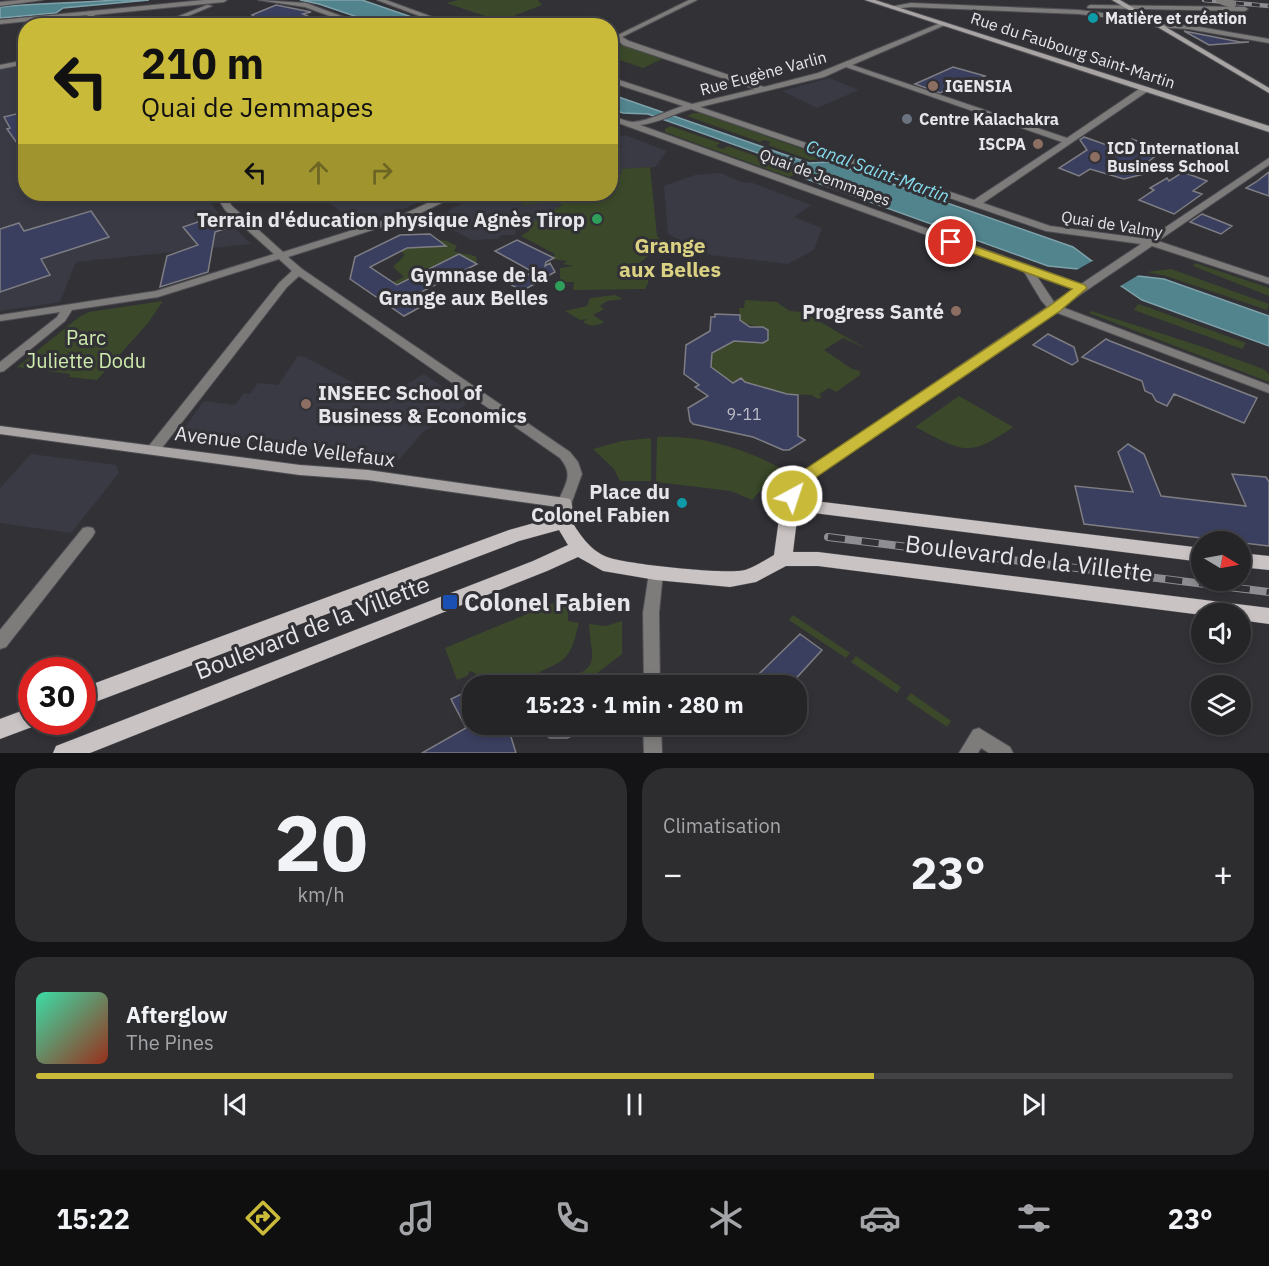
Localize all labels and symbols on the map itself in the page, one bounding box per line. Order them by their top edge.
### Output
street label: Rue du Faubourg Saint-Martin [968,7,1178,93]
place label: Matière et création [1105,8,1247,28]
marker: Matière et création [1086,11,1100,25]
street label: Rue Eugène Varlin [698,46,828,100]
place label: IGENSIA [945,76,1013,96]
marker: IGENSIA [926,79,940,93]
place label: Centre Kalachakra [919,109,1059,129]
marker: Centre Kalachakra [900,112,914,126]
water label: Canal Saint-Martin [803,134,953,208]
place label: ISCPA [978,134,1026,154]
marker: ISCPA [1031,137,1045,151]
place label: ICD International Business School [1107,138,1239,176]
street label: Quai de Jemmapes [757,144,893,210]
marker: ICD International Business School [1088,150,1102,164]
place label: Terrain d'éducation physique Agnès Tirop [197,206,585,233]
street label: Quai de Valmy [1060,206,1164,242]
marker: Terrain d'éducation physique Agnès Tirop [590,212,604,226]
pin [925,216,976,267]
district label: Grange aux Belles [619,231,721,283]
place label: Gymnase de la Grange aux Belles [379,261,548,311]
marker: Gymnase de la Grange aux Belles [553,279,567,293]
place label: Progress Santé [802,298,944,325]
marker: Progress Santé [949,304,963,318]
park label: Parc Juliette Dodu [26,324,146,374]
place label: INSEEC School of Business & Economics [318,379,527,429]
marker: INSEEC School of Business & Economics [299,397,313,411]
house number: 9-11 [726,404,762,424]
street label: Avenue Claude Vellefaux [173,419,397,473]
position arrow [760,464,824,528]
place label: Place du Colonel Fabien [531,478,670,528]
marker: Place du Colonel Fabien [675,496,689,510]
street label: Boulevard de la Villette [903,527,1155,589]
north arrow [1191,531,1251,591]
street label: Boulevard de la Villette [190,567,434,687]
place label: Colonel Fabien [464,586,631,618]
marker: Colonel Fabien [441,593,459,611]
speed limit sign: 30 [18,657,96,735]

